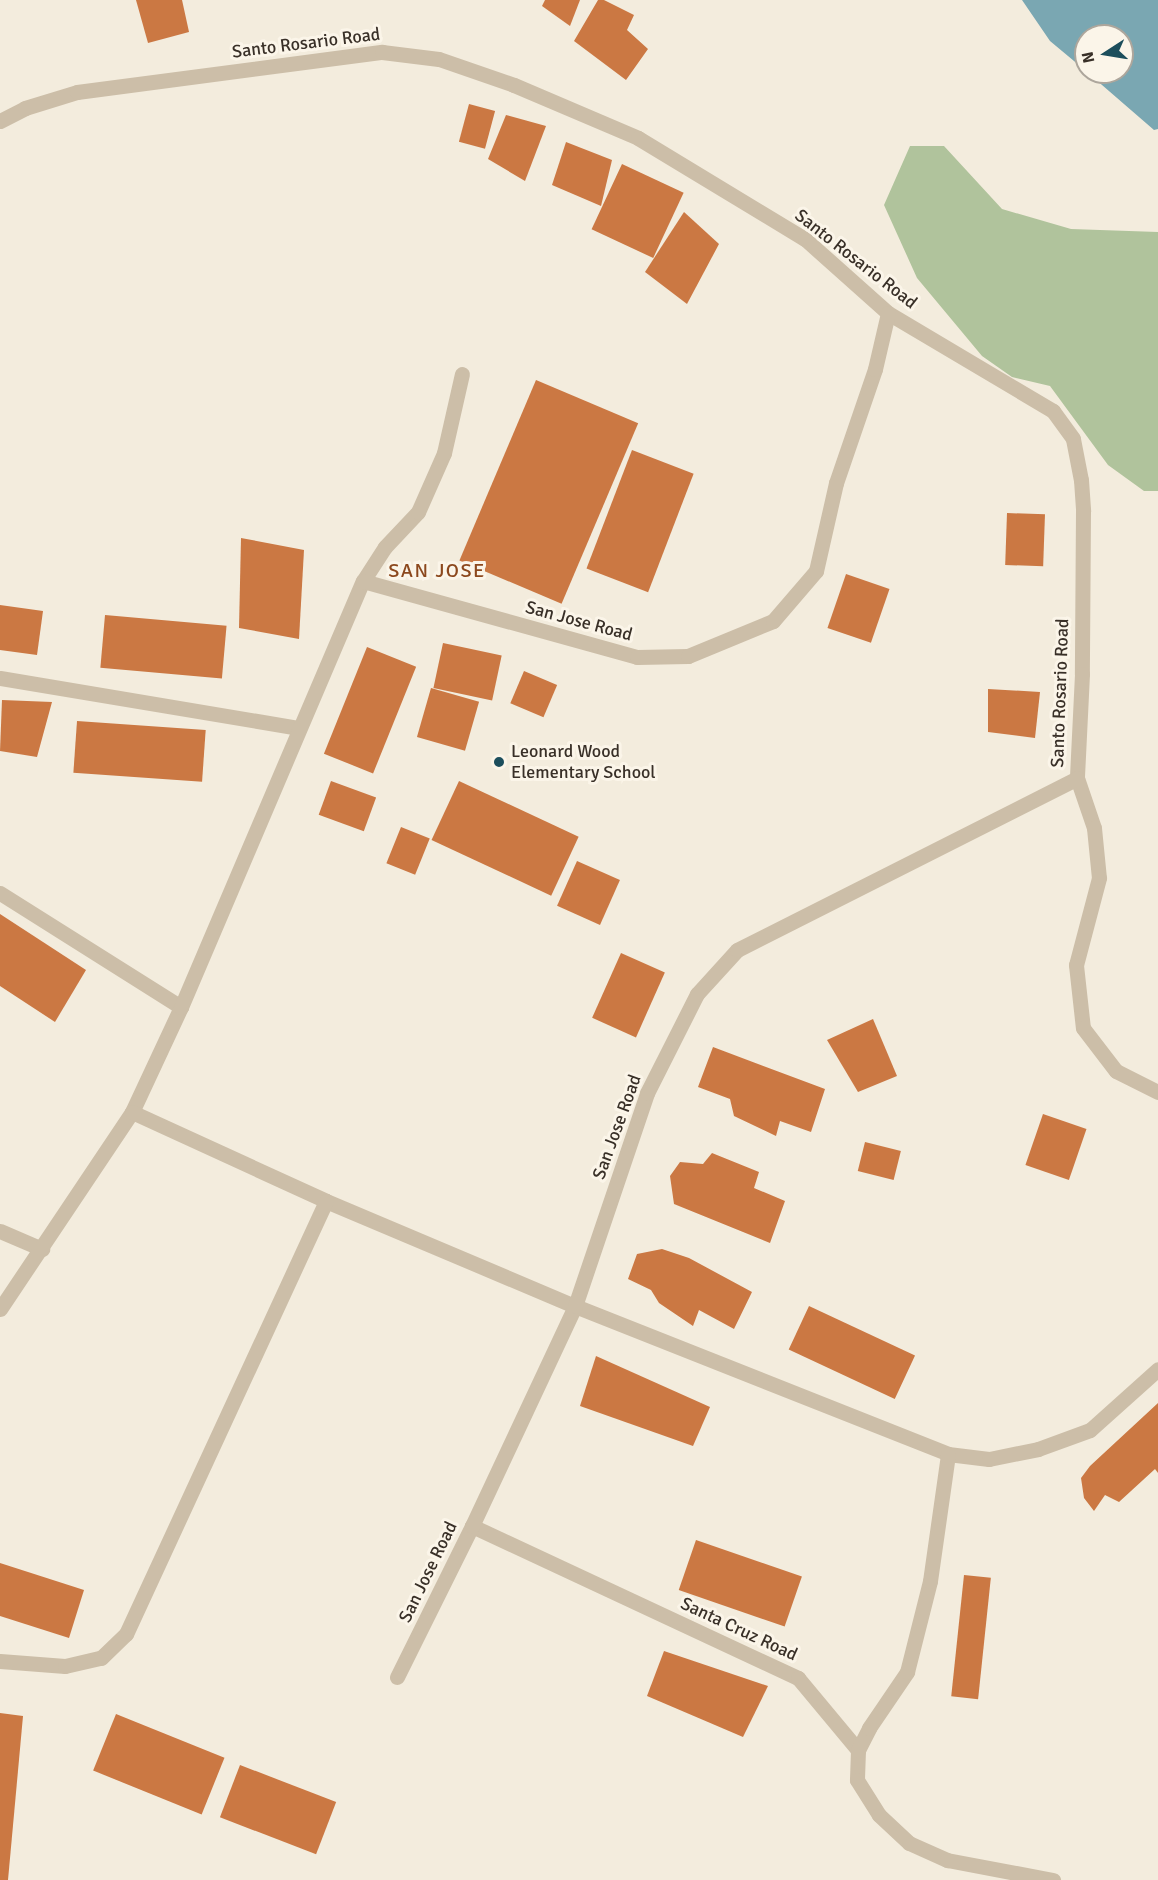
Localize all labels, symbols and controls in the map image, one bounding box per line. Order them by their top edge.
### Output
street label: Santo Rosario Road [231,23,381,63]
north arrow [1074,24,1134,84]
text: N [1077,50,1099,65]
street label: Santo Rosario Road [791,205,921,313]
district label: SAN JOSE [388,558,486,582]
street label: San Jose Road [523,596,635,646]
street label: Santo Rosario Road [1047,618,1073,768]
place label: Leonard Wood Elementary School [511,741,656,783]
marker: Leonard Wood Elementary School [492,755,506,769]
street label: San Jose Road [588,1072,646,1182]
street label: San Jose Road [394,1518,462,1626]
street label: Santa Cruz Road [677,1593,801,1665]

